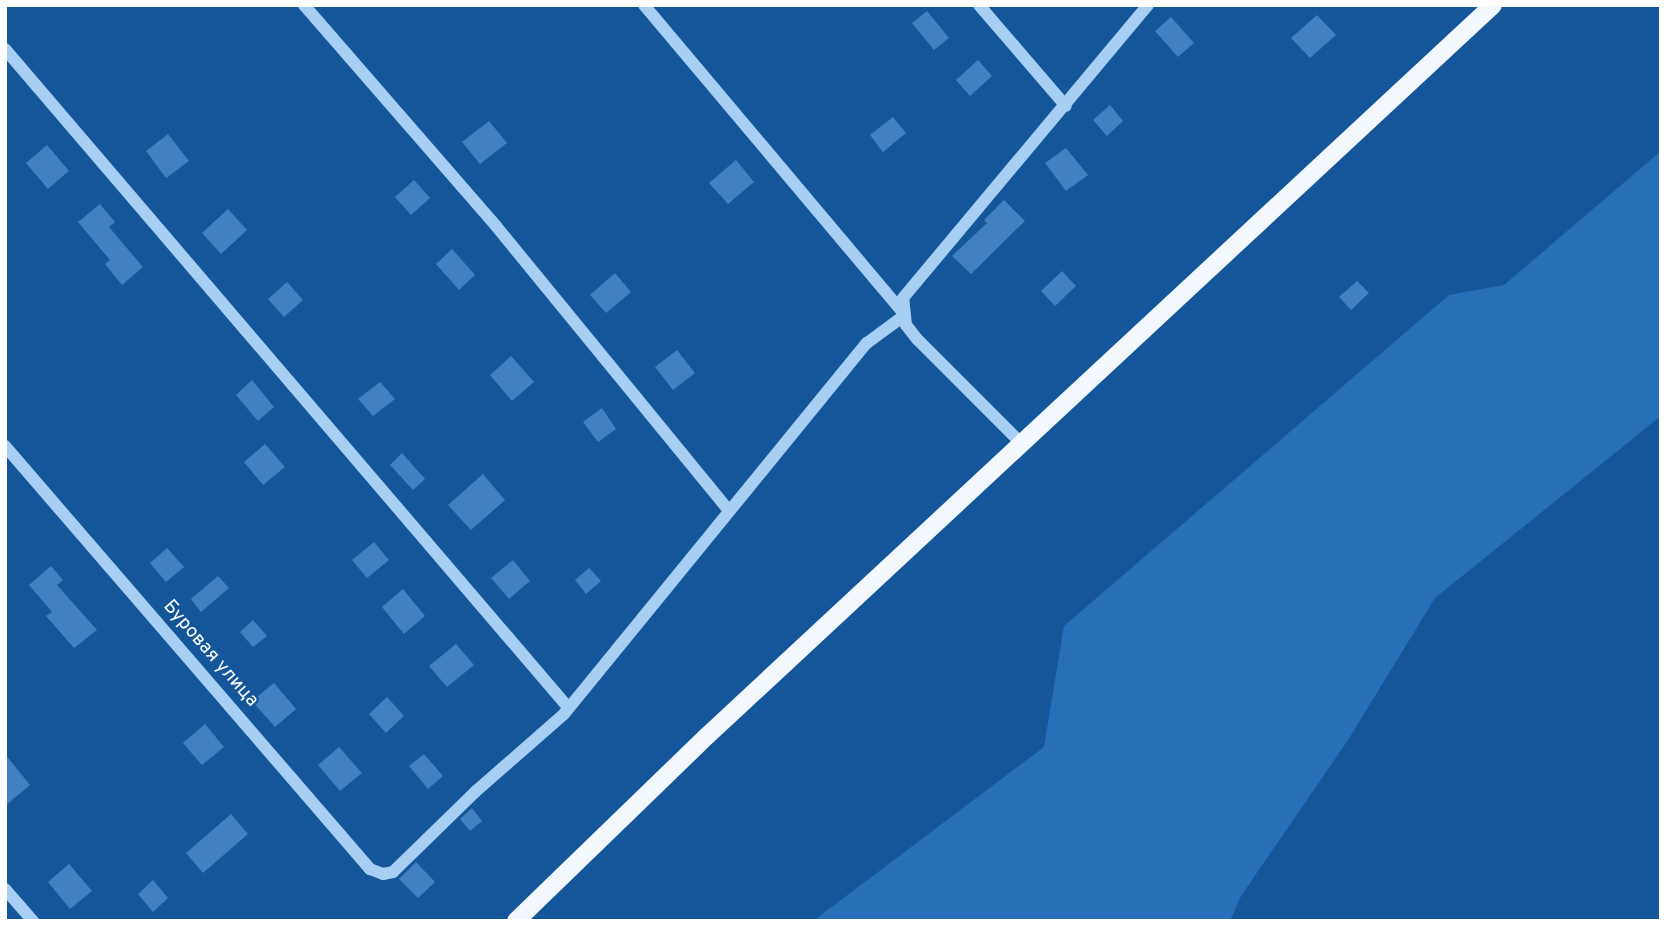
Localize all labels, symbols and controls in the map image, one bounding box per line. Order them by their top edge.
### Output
street label: Буровая улица [157,596,263,712]

